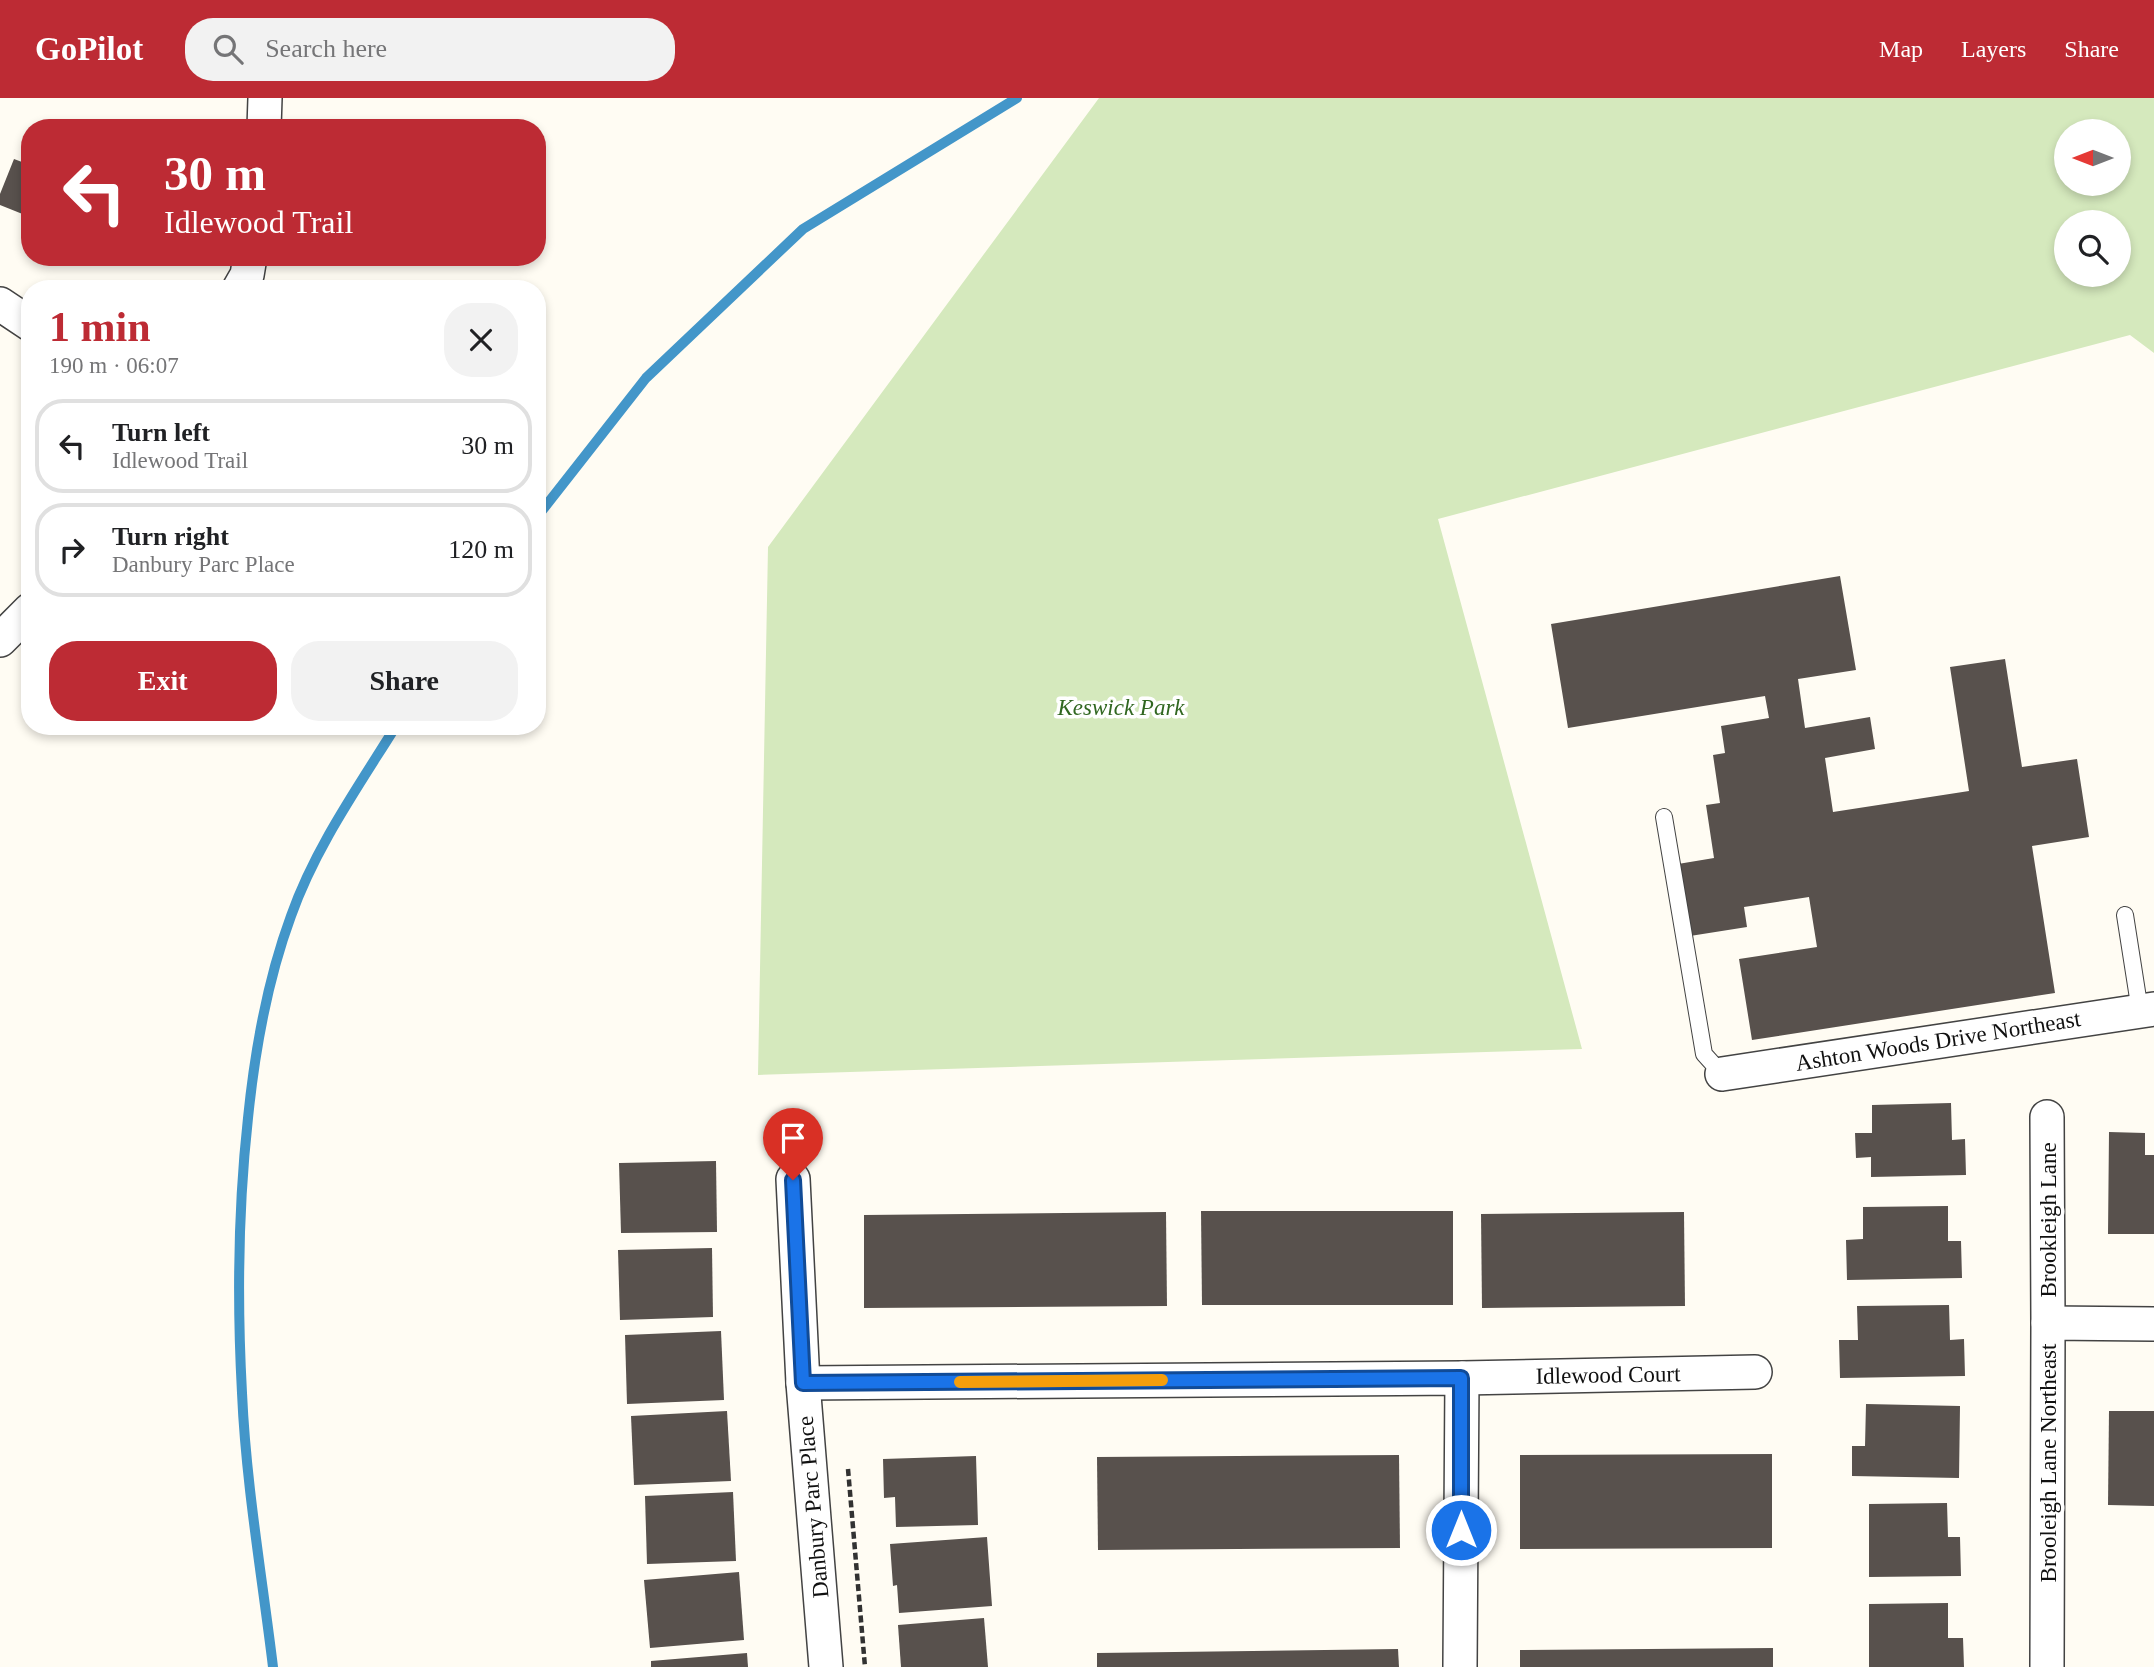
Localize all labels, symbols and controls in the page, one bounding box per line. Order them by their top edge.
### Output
search box [185,18,675,81]
icon: search [209,30,247,68]
text: GoPilot [35,31,143,67]
text: Search here [265,34,387,63]
text: Map [1879,36,1923,62]
text: Layers [1961,36,2026,62]
text: Share [2064,36,2119,62]
north arrow [2054,119,2132,196]
map controls [2054,119,2131,287]
text: 30 m [164,146,266,201]
icon: left [49,147,140,238]
text: Idlewood Trail [164,204,353,240]
button: search [2054,210,2131,287]
button: close [444,303,518,377]
text: 1 min [49,304,151,350]
text: 190 m · 06:07 [49,353,179,378]
text: Turn left [112,418,210,447]
icon: left [53,427,91,465]
text: 30 m [461,431,514,460]
text: Idlewood Trail [112,448,248,473]
text: Turn right [112,522,229,551]
icon: right [53,531,91,569]
text: 120 m [448,535,514,564]
text: Danbury Parc Place [112,552,295,577]
button: Exit [49,641,277,721]
button: Share [291,641,518,721]
park label: Keswick Park [1056,695,1185,720]
street label: Ashton Woods Drive Northeast [1794,1006,2083,1076]
pin [763,1108,823,1180]
icon: arrive [774,1119,812,1157]
street label: Brookleigh Lane [2036,1142,2061,1298]
street label: Brooleigh Lane Northeast [2036,1343,2061,1582]
street label: Idlewood Court [1535,1361,1681,1389]
street label: Danbury Parc Place [793,1415,833,1599]
position arrow [1424,1493,1498,1567]

